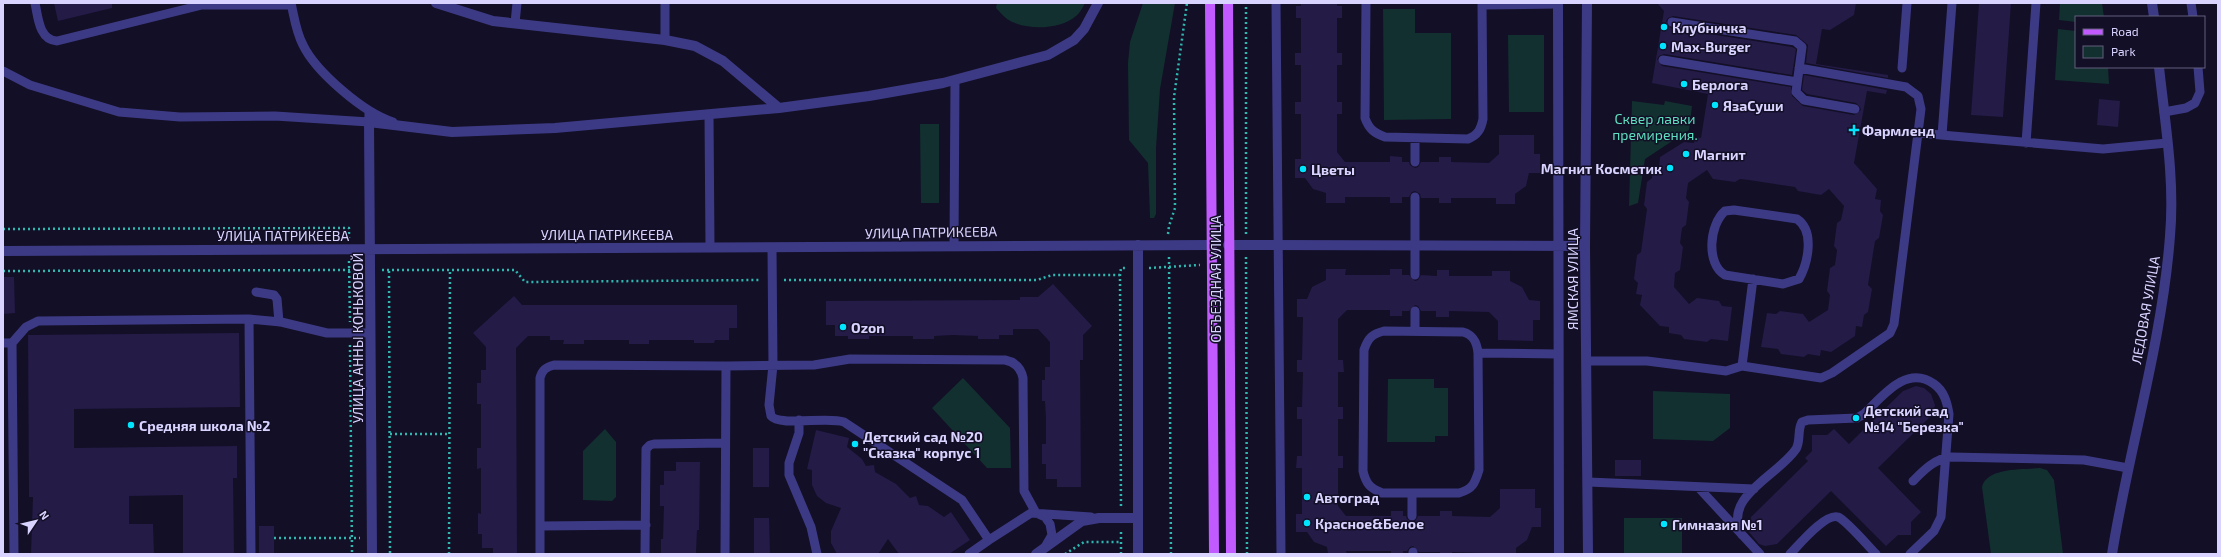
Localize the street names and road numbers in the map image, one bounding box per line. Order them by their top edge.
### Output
street label: ОБЪЕЗДНАЯ УЛИЦА [1207,215,1224,343]
street label: УЛИЦА ПАТРИКЕЕВА [865,222,998,242]
street label: УЛИЦА ПАТРИКЕЕВА [541,226,673,243]
street label: УЛИЦА ПАТРИКЕЕВА [217,227,349,244]
street label: ЯМСКАЯ УЛИЦА [1564,228,1581,330]
street label: УЛИЦА АННЫ КОНЬКОВОЙ [349,253,366,423]
street label: ЛЕДОВАЯ УЛИЦА [2127,254,2163,365]

